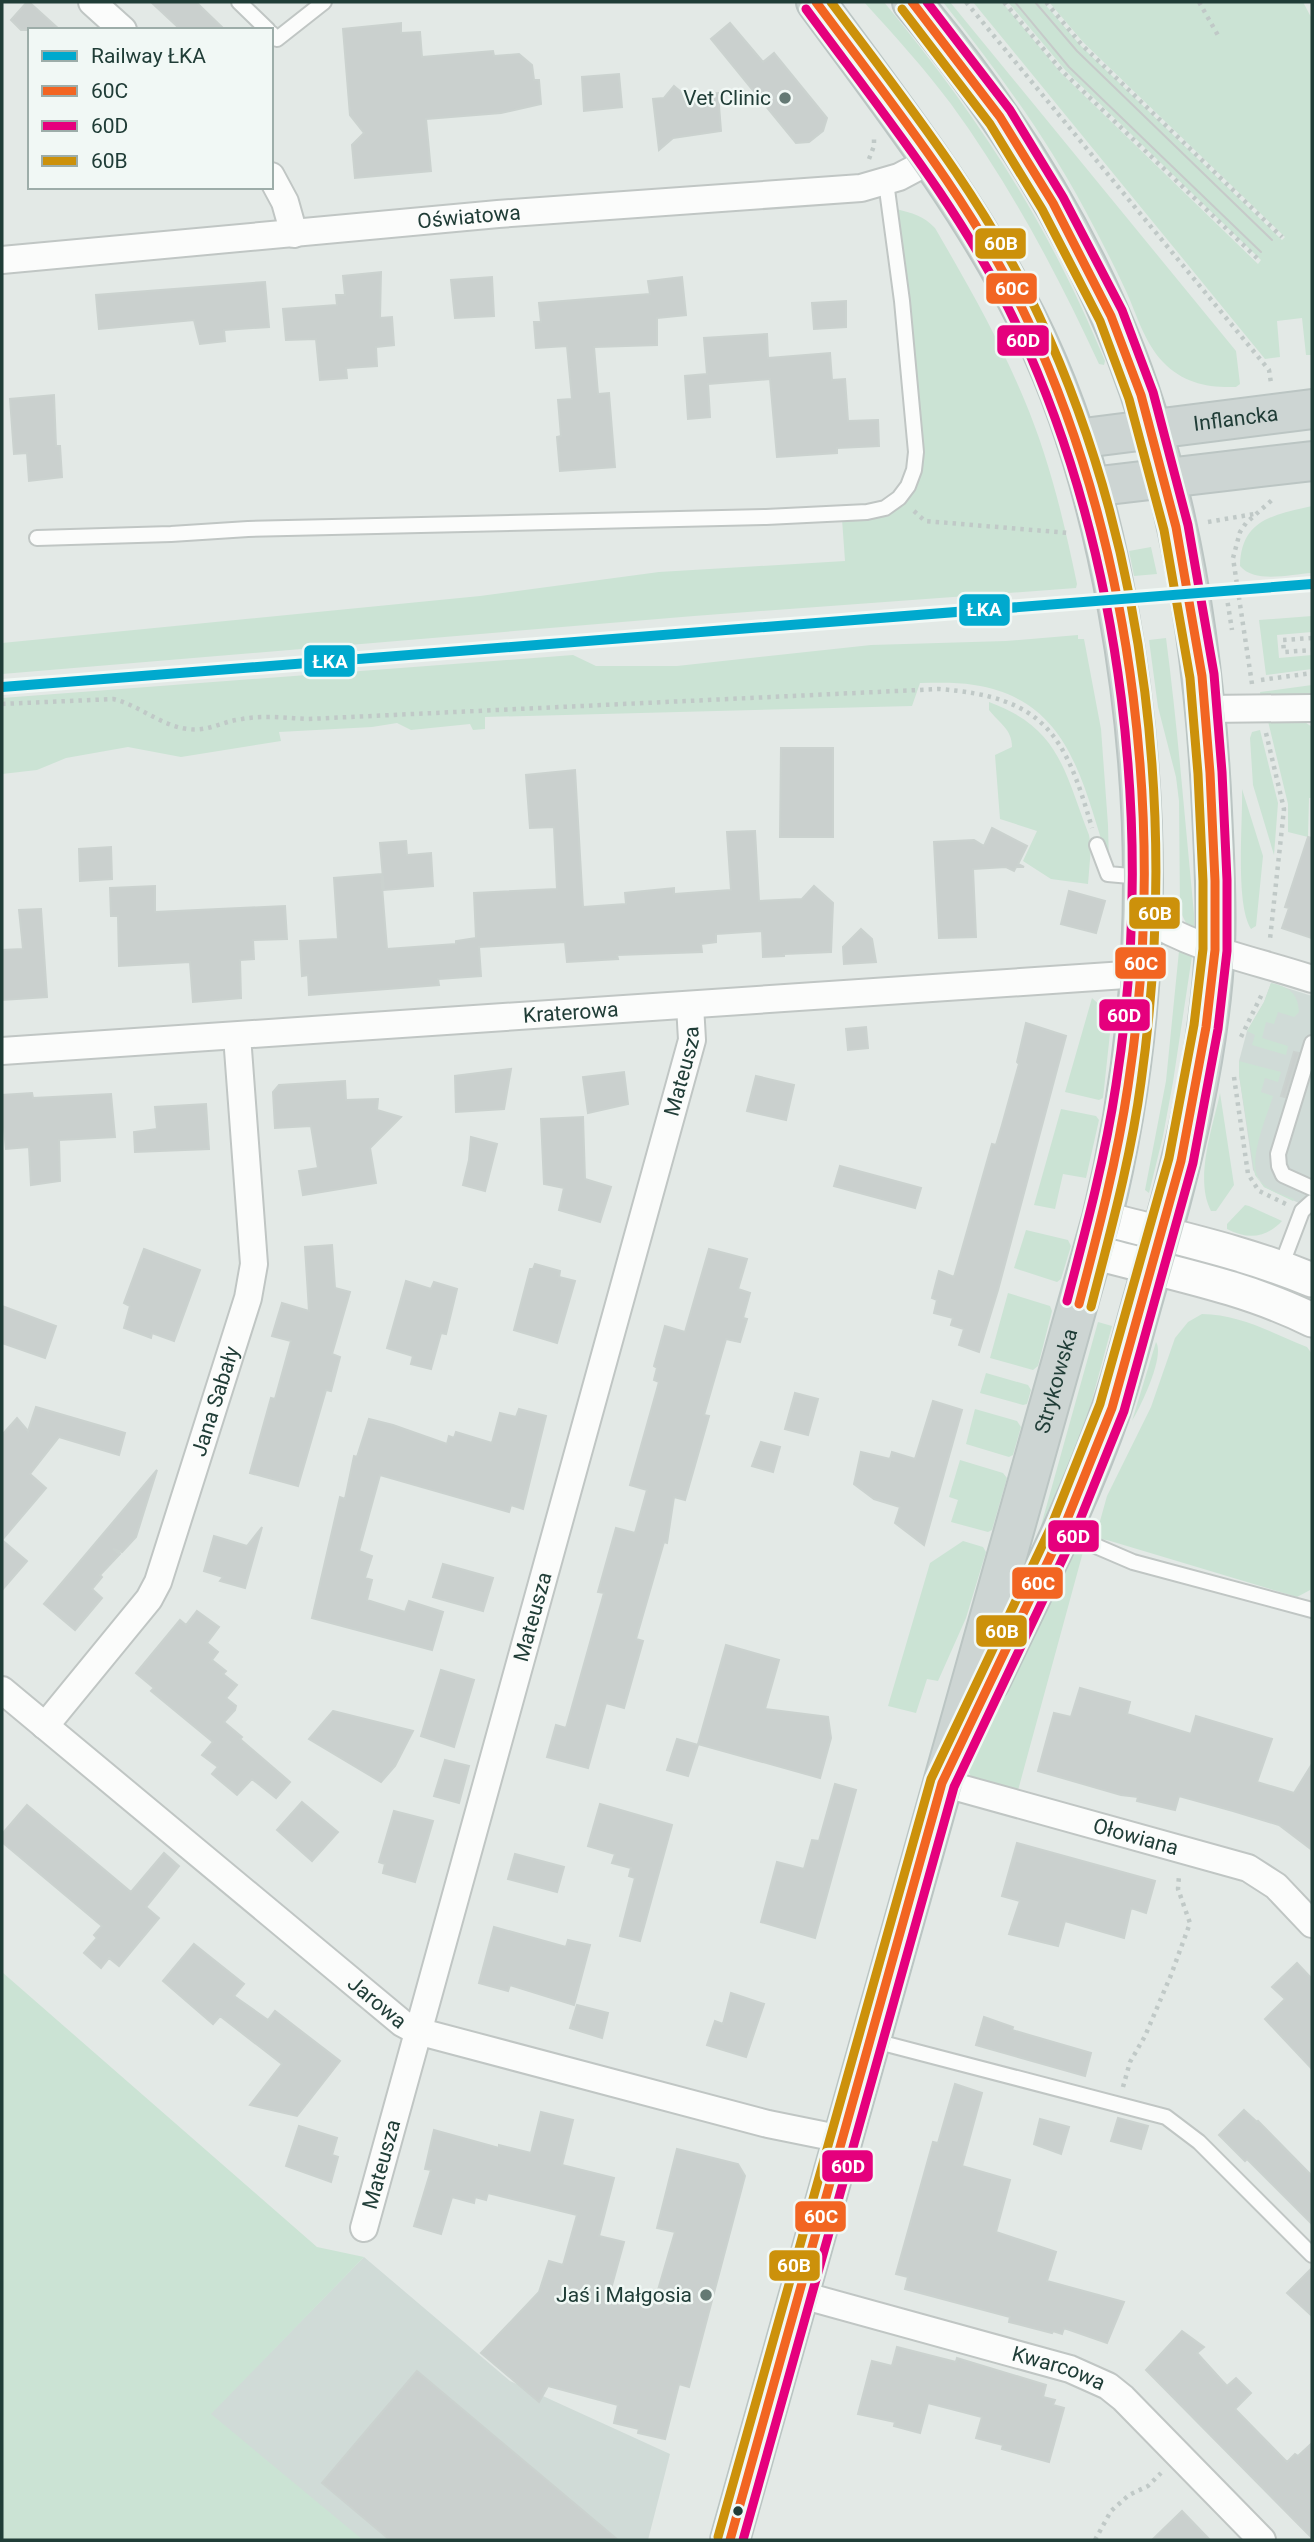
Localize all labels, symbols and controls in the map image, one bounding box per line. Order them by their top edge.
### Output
legend [28,28,273,189]
text: Railway ŁKA [91,44,206,68]
text: 60C [91,79,128,103]
place label: Vet Clinic [683,86,771,110]
marker: Vet Clinic [777,90,793,106]
text: 60D [91,114,128,138]
text: 60B [91,149,128,173]
street label: Oświatowa [416,200,521,233]
line badge: 60B [974,227,1027,260]
text: 60B [984,232,1018,255]
line badge: 60C [985,272,1038,305]
text: 60C [995,277,1029,300]
line badge: 60D [996,324,1050,357]
text: 60D [1006,329,1040,352]
street label: Inflancka [1192,401,1280,436]
line badge: ŁKA [958,593,1011,627]
text: ŁKA [966,598,1002,621]
line badge: ŁKA [303,644,356,678]
text: ŁKA [312,650,348,673]
line badge: 60B [1128,896,1181,930]
text: 60B [1138,902,1172,925]
line badge: 60C [1114,946,1167,980]
text: 60C [1124,952,1158,975]
street label: Kraterowa [522,997,619,1028]
line badge: 60D [1098,998,1151,1032]
text: 60D [1107,1004,1141,1027]
street label: Mateusza [660,1026,704,1119]
street label: Strykowska [1030,1326,1082,1436]
street label: Jana Sabały [187,1343,244,1459]
line badge: 60D [1047,1519,1100,1553]
text: 60D [1056,1525,1090,1548]
line badge: 60C [1011,1566,1064,1600]
street label: Mateusza [509,1569,557,1664]
text: 60C [1021,1572,1055,1595]
line badge: 60B [975,1614,1028,1648]
text: 60B [985,1620,1019,1643]
street label: Ołowiana [1090,1814,1181,1860]
street label: Jarowa [343,1971,411,2034]
street label: Mateusza [358,2117,405,2212]
line badge: 60D [821,2149,874,2183]
text: 60D [831,2155,865,2178]
line badge: 60C [794,2200,847,2233]
text: 60C [804,2205,838,2228]
line badge: 60B [768,2249,821,2282]
text: 60B [777,2254,811,2277]
place label: Jaś i Małgosia [556,2283,692,2307]
marker: Jaś i Małgosia [698,2287,714,2303]
street label: Kwarcowa [1009,2342,1109,2395]
unlabelled marker [731,2504,745,2518]

